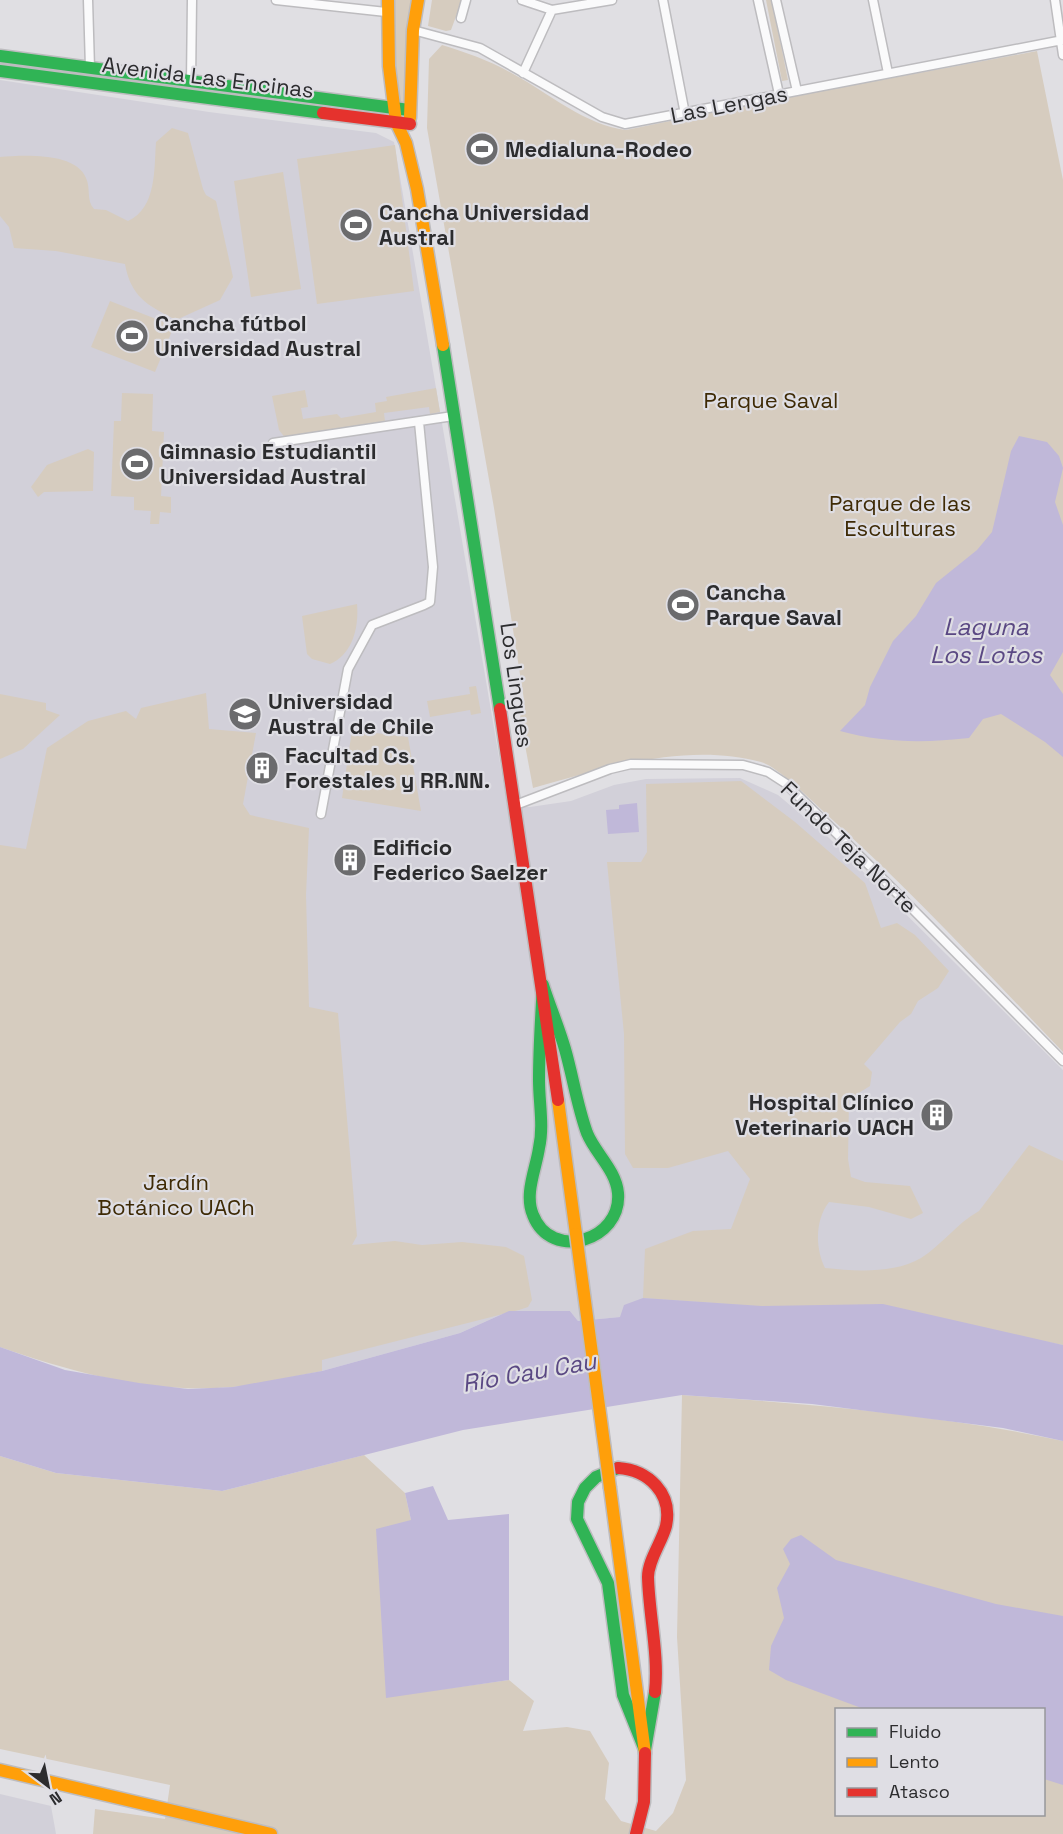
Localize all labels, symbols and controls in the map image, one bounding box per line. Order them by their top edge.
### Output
street label: Avenida Las Encinas [101,50,315,104]
street label: Las Lengas [668,79,790,129]
sports icon: Medialuna-Rodeo [464,131,500,167]
place label: Medialuna-Rodeo [505,135,692,163]
place label: Cancha Universidad Austral [379,198,589,251]
sports icon: Cancha Universidad Austral [338,207,374,243]
place label: Cancha fútbol Universidad Austral [155,309,361,362]
sports icon: Cancha fútbol Universidad Austral [114,318,150,354]
park label: Parque Saval [704,386,838,414]
place label: Gimnasio Estudiantil Universidad Austral [160,437,376,490]
sports icon: Gimnasio Estudiantil Universidad Austral [119,446,155,482]
park label: Parque de las Esculturas [829,489,971,542]
place label: Cancha Parque Saval [706,578,842,631]
sports icon: Cancha Parque Saval [665,587,701,623]
water label: Laguna Los Lotos [930,611,1043,670]
street label: Los Lingues [494,621,540,749]
place label: Universidad Austral de Chile [268,687,434,740]
school or university icon: Universidad Austral de Chile [227,696,263,732]
place label: Facultad Cs. Forestales y RR.NN. [285,741,490,794]
building icon: Facultad Cs. Forestales y RR.NN. [244,750,280,786]
street label: Fundo Teja Norte [775,775,923,919]
place label: Edificio Federico Saelzer [373,833,548,886]
building icon: Edificio Federico Saelzer [332,842,368,878]
place label: Hospital Clínico Veterinario UACH [735,1088,914,1141]
building icon: Hospital Clínico Veterinario UACH [919,1097,955,1133]
park label: Jardín Botánico UACh [97,1168,255,1221]
water label: Río Cau Cau [460,1345,600,1399]
legend [835,1708,1045,1816]
text: Fluido [889,1720,941,1743]
text: Lento [889,1750,939,1773]
north arrow [18,1756,78,1816]
text: Atasco [889,1780,950,1803]
text: N [46,1787,66,1810]

